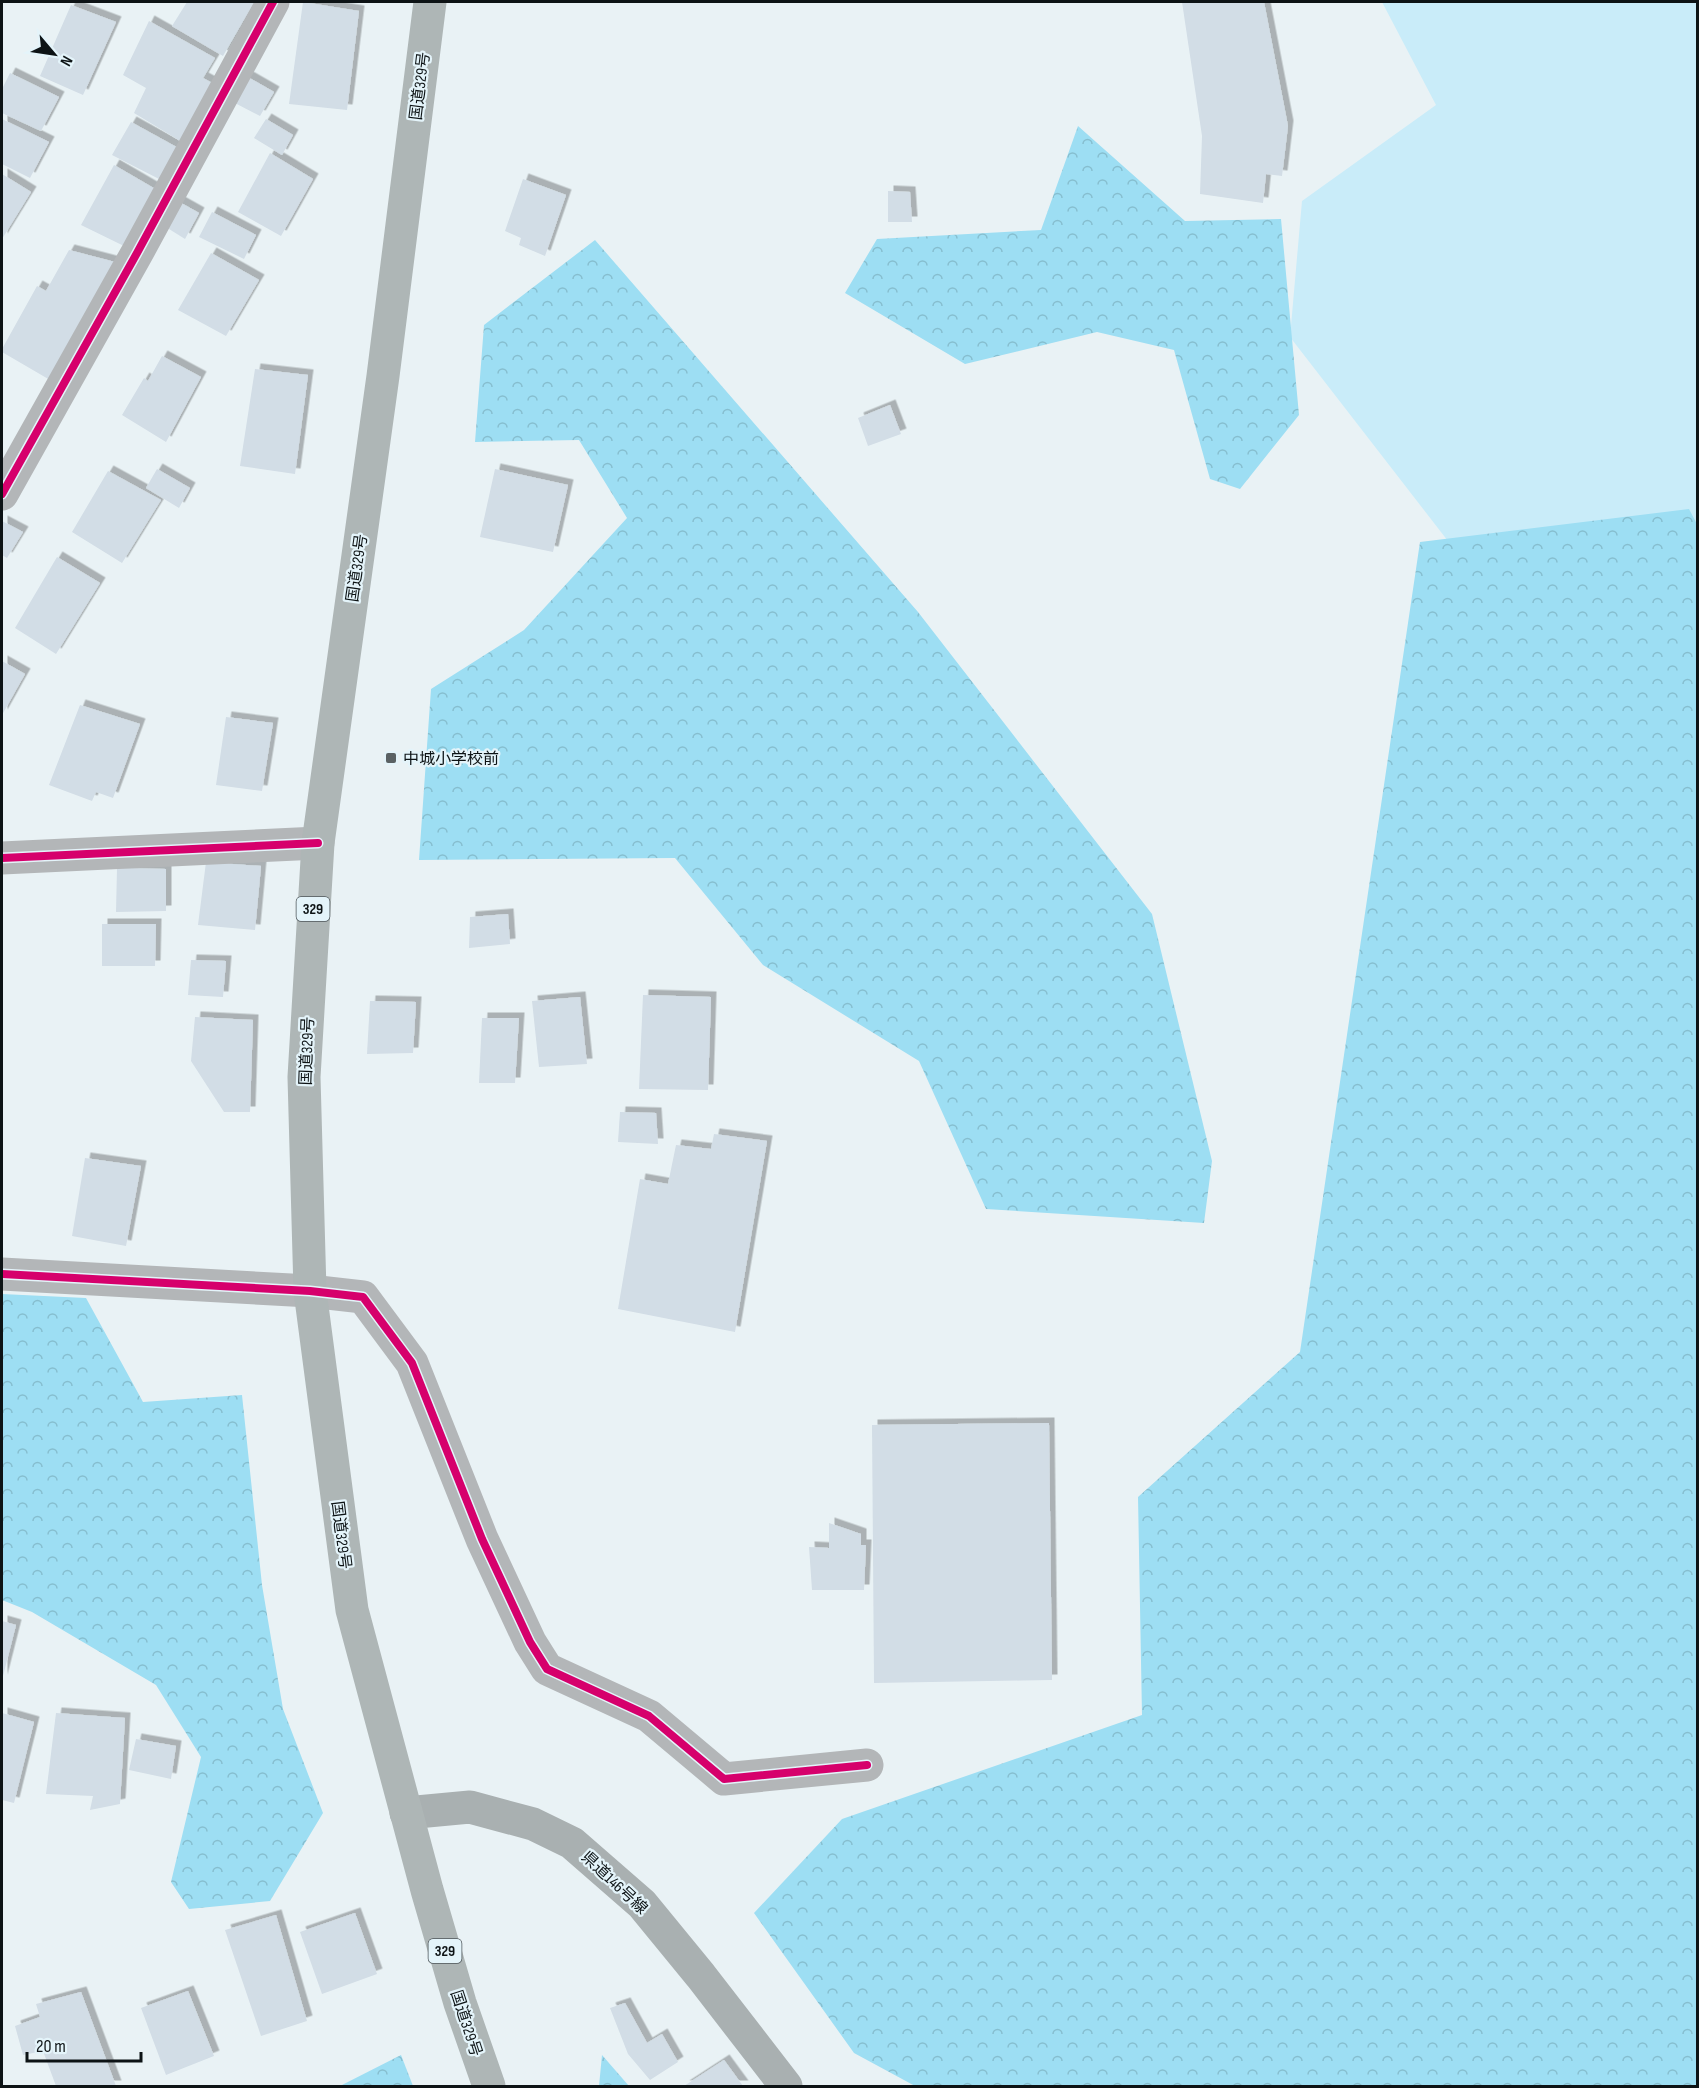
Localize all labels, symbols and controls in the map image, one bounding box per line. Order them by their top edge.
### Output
north arrow [24,24,84,84]
street label: 国道329号 [407,51,434,121]
text: N [55,52,76,69]
street label: 国道329号 [343,533,372,603]
place label: 中城小学校前 [403,750,499,769]
marker: 中城小学校前 [384,751,398,765]
road number: 329 [296,897,330,921]
street label: 国道329号 [297,1017,318,1086]
street label: 国道329号 [327,1500,354,1570]
street label: 県道146号線 [577,1848,651,1918]
road number: 329 [428,1939,462,1963]
street label: 国道329号 [446,1988,485,2059]
scale bar [27,2025,141,2063]
text: 20 m [36,2036,66,2057]

